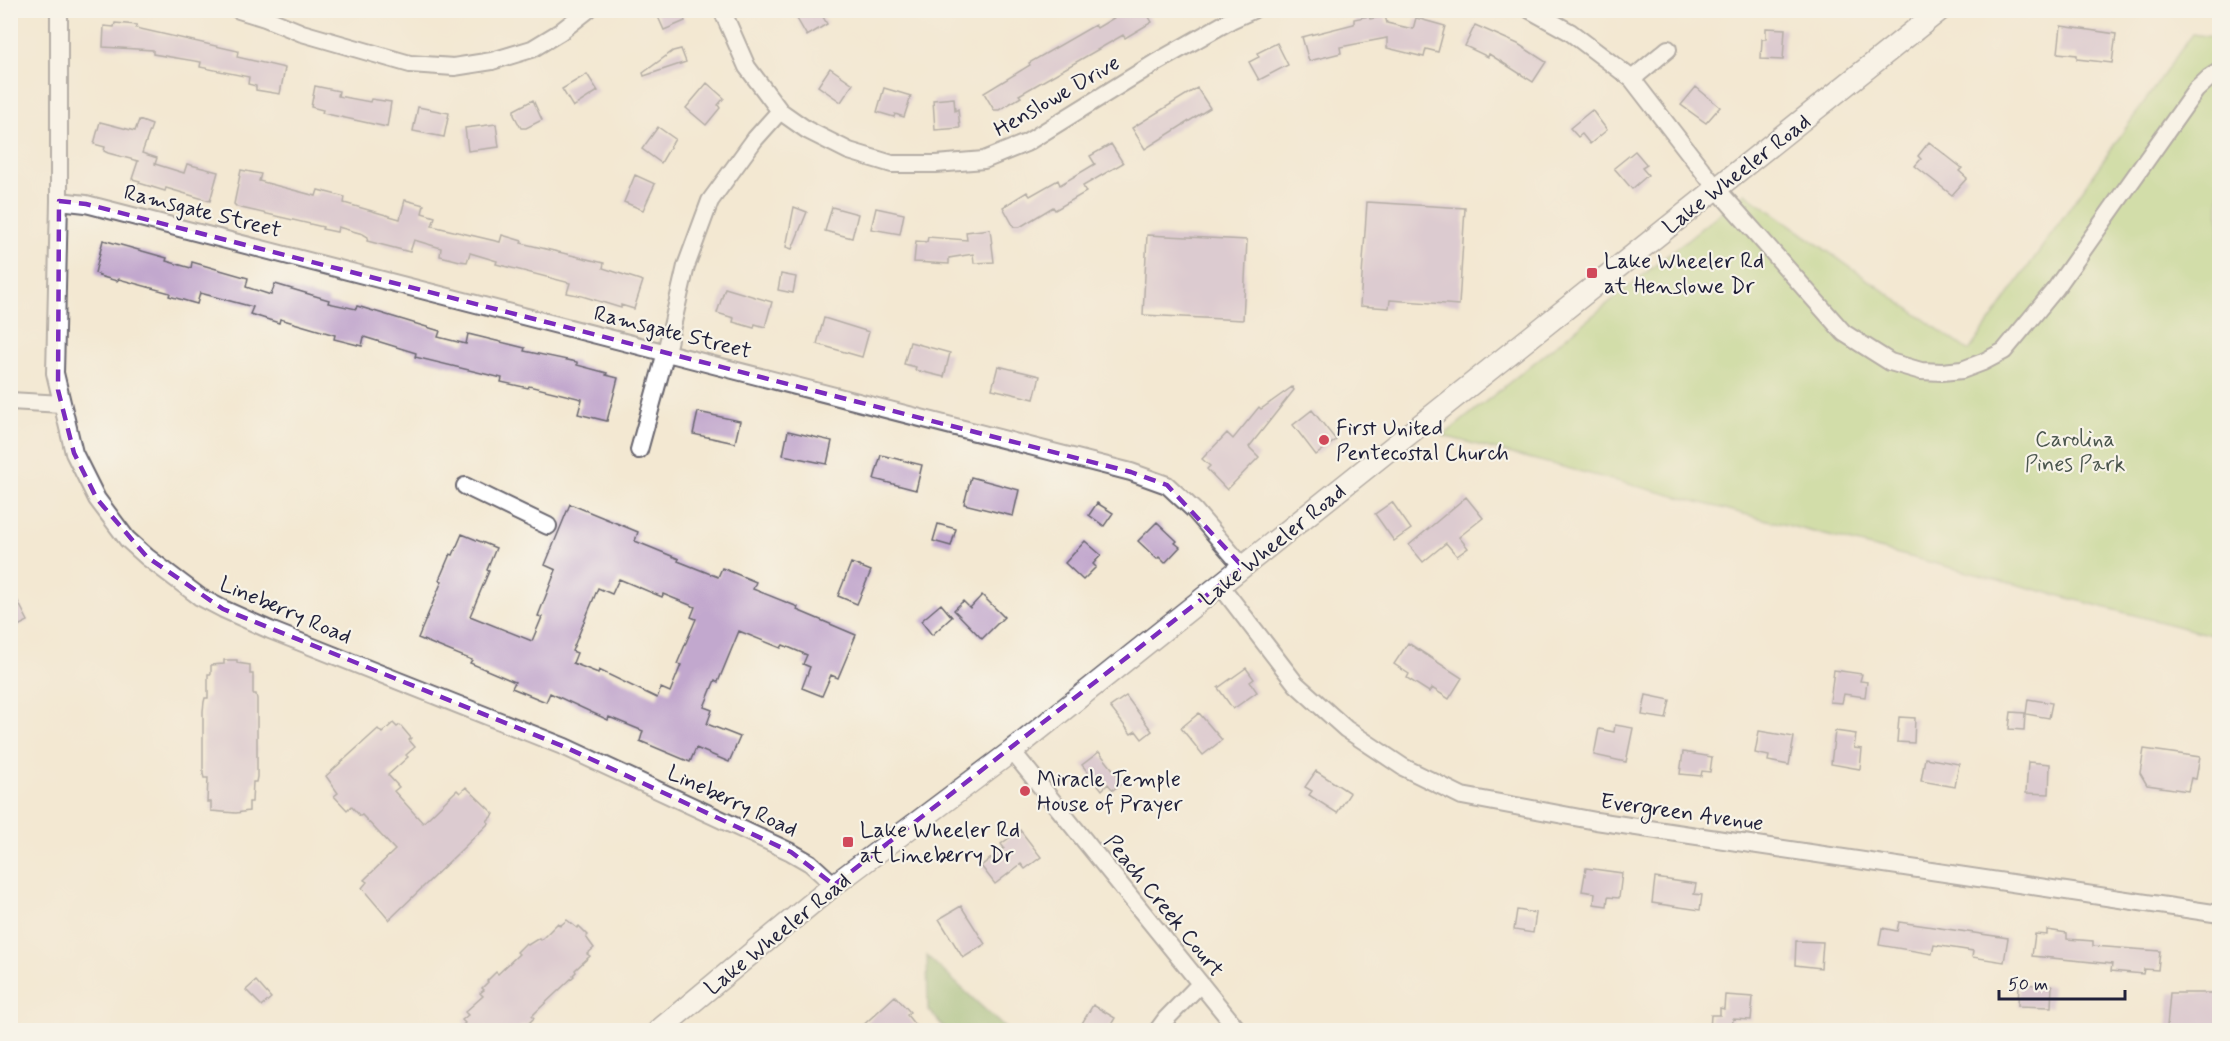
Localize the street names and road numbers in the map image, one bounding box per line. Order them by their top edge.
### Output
street label: Henslowe Drive [989,49,1125,144]
street label: Lake Wheeler Road [1658,108,1817,241]
street label: Ramsgate Street [121,179,284,246]
street label: Ramsgate Street [591,300,754,367]
street label: Lake Wheeler Road [1195,478,1352,613]
street label: Lineberry Road [215,570,355,651]
street label: Lineberry Road [663,759,802,844]
street label: Evergreen Avenue [1598,788,1765,841]
street label: Peach Creek Court [1097,829,1230,983]
street label: Lake Wheeler Road [700,867,857,1002]

